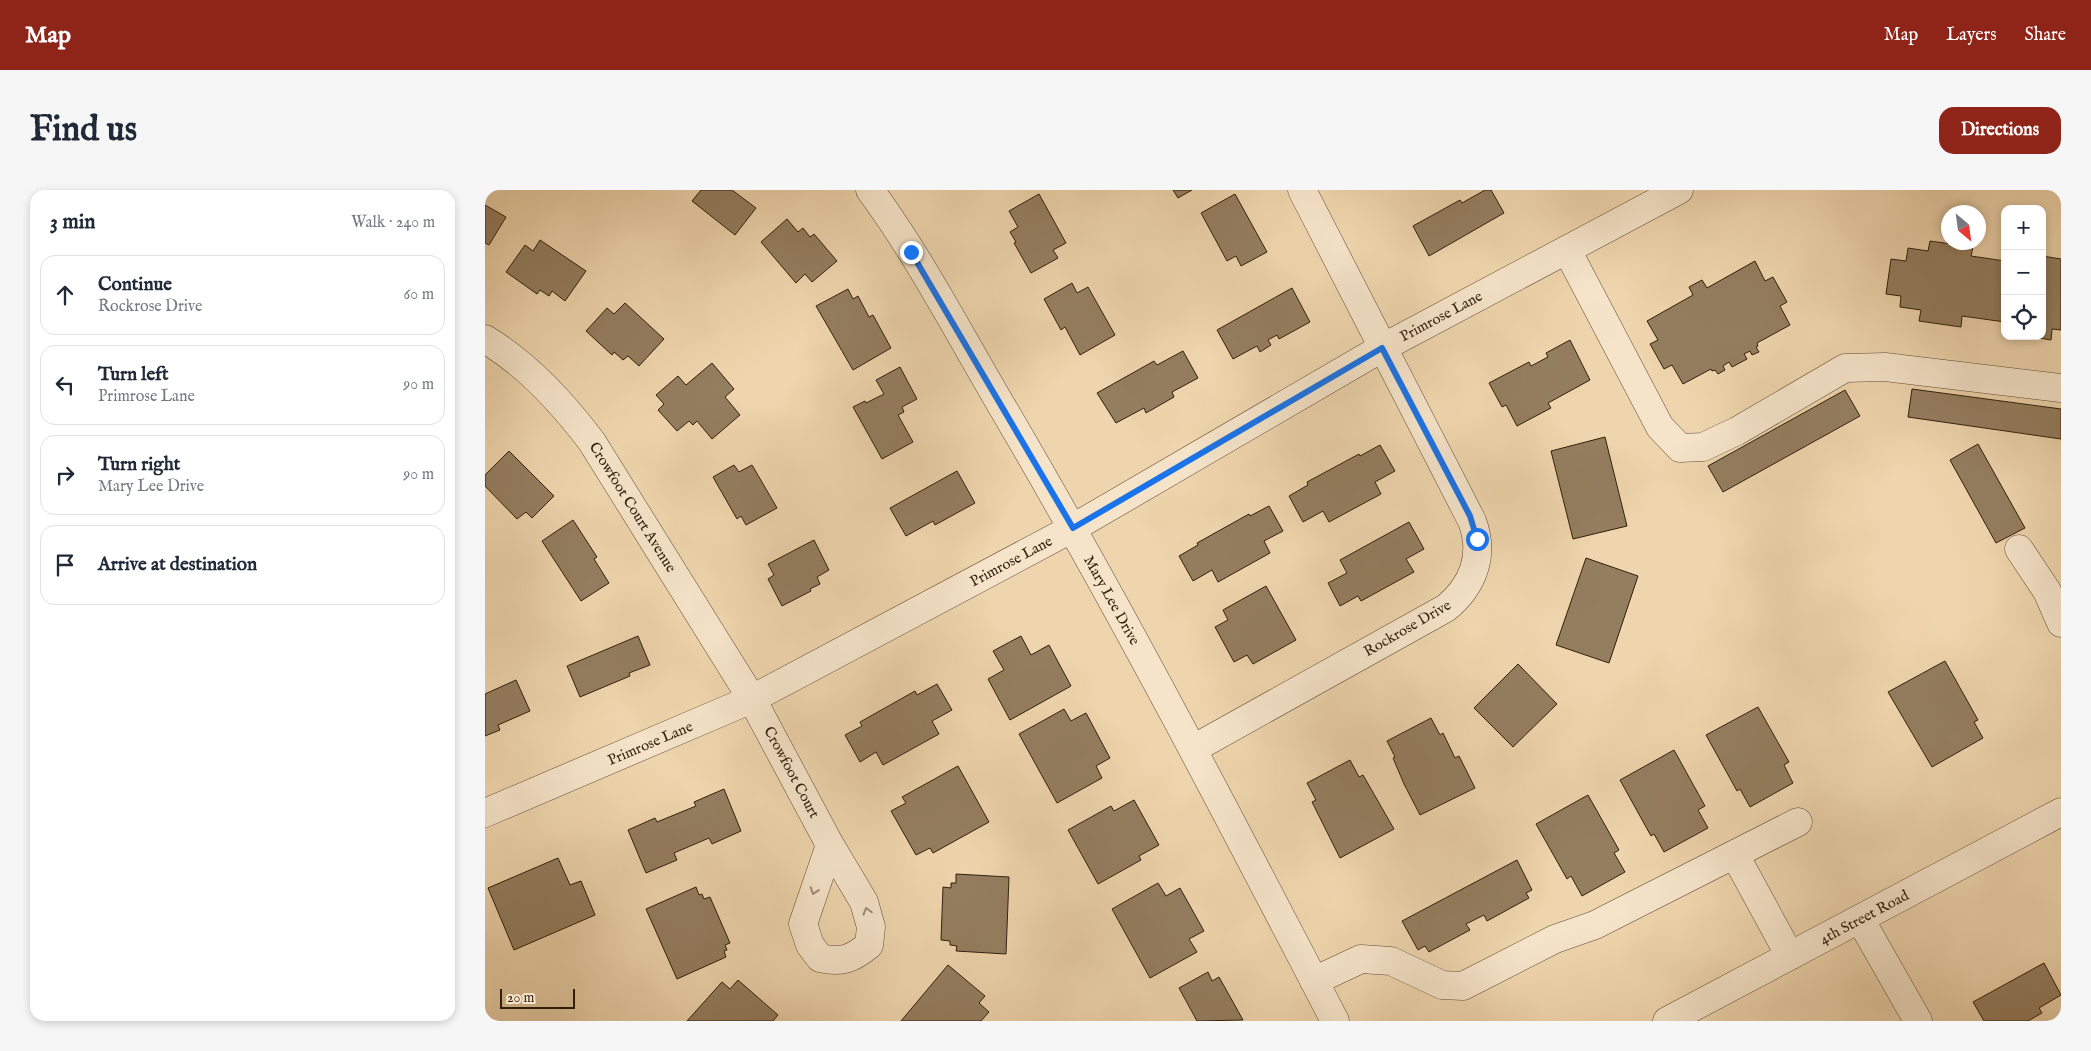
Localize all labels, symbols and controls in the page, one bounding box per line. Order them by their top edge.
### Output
text: Map [25,20,71,51]
text: Map [1884,24,1918,47]
text: Layers [1946,24,1997,47]
text: Share [2025,24,2066,47]
button: Directions [1939,107,2061,154]
text: Find us [30,108,137,153]
north arrow [1941,205,1986,250]
map controls [2001,205,2046,340]
button: + [2001,205,2046,250]
text: 3 min [50,209,95,236]
text: Walk · 240 m [351,213,435,233]
route end [900,241,923,264]
button: − [2001,250,2046,295]
text: Continue [98,273,172,297]
icon: ahead [51,281,79,309]
text: 60 m [404,285,434,305]
street label: Primrose Lane [1397,287,1486,346]
button: locate [2001,295,2046,340]
text: Rockrose Drive [98,297,202,317]
text: Turn left [98,363,169,387]
icon: left [51,371,79,399]
text: 90 m [403,375,434,395]
text: Primrose Lane [98,387,195,407]
street label: Crowfoot Court Avenue [585,439,680,576]
text: Turn right [98,453,180,477]
icon: right [51,461,79,489]
text: 90 m [403,465,434,485]
text: Mary Lee Drive [98,477,204,497]
route start [1466,528,1489,551]
street label: Primrose Lane [967,532,1056,591]
icon: arrive [51,551,79,579]
street label: Mary Lee Drive [1079,552,1144,648]
text: Arrive at destination [98,553,257,577]
street label: Rockrose Drive [1360,596,1454,661]
street label: Primrose Lane [605,717,696,770]
street label: Crowfoot Court [759,723,824,821]
one-way arrow [810,886,820,894]
street label: 4th Street Road [1816,886,1913,949]
one-way arrow [862,908,872,916]
scale bar [500,986,575,1009]
text: 20 m [507,989,534,1007]

